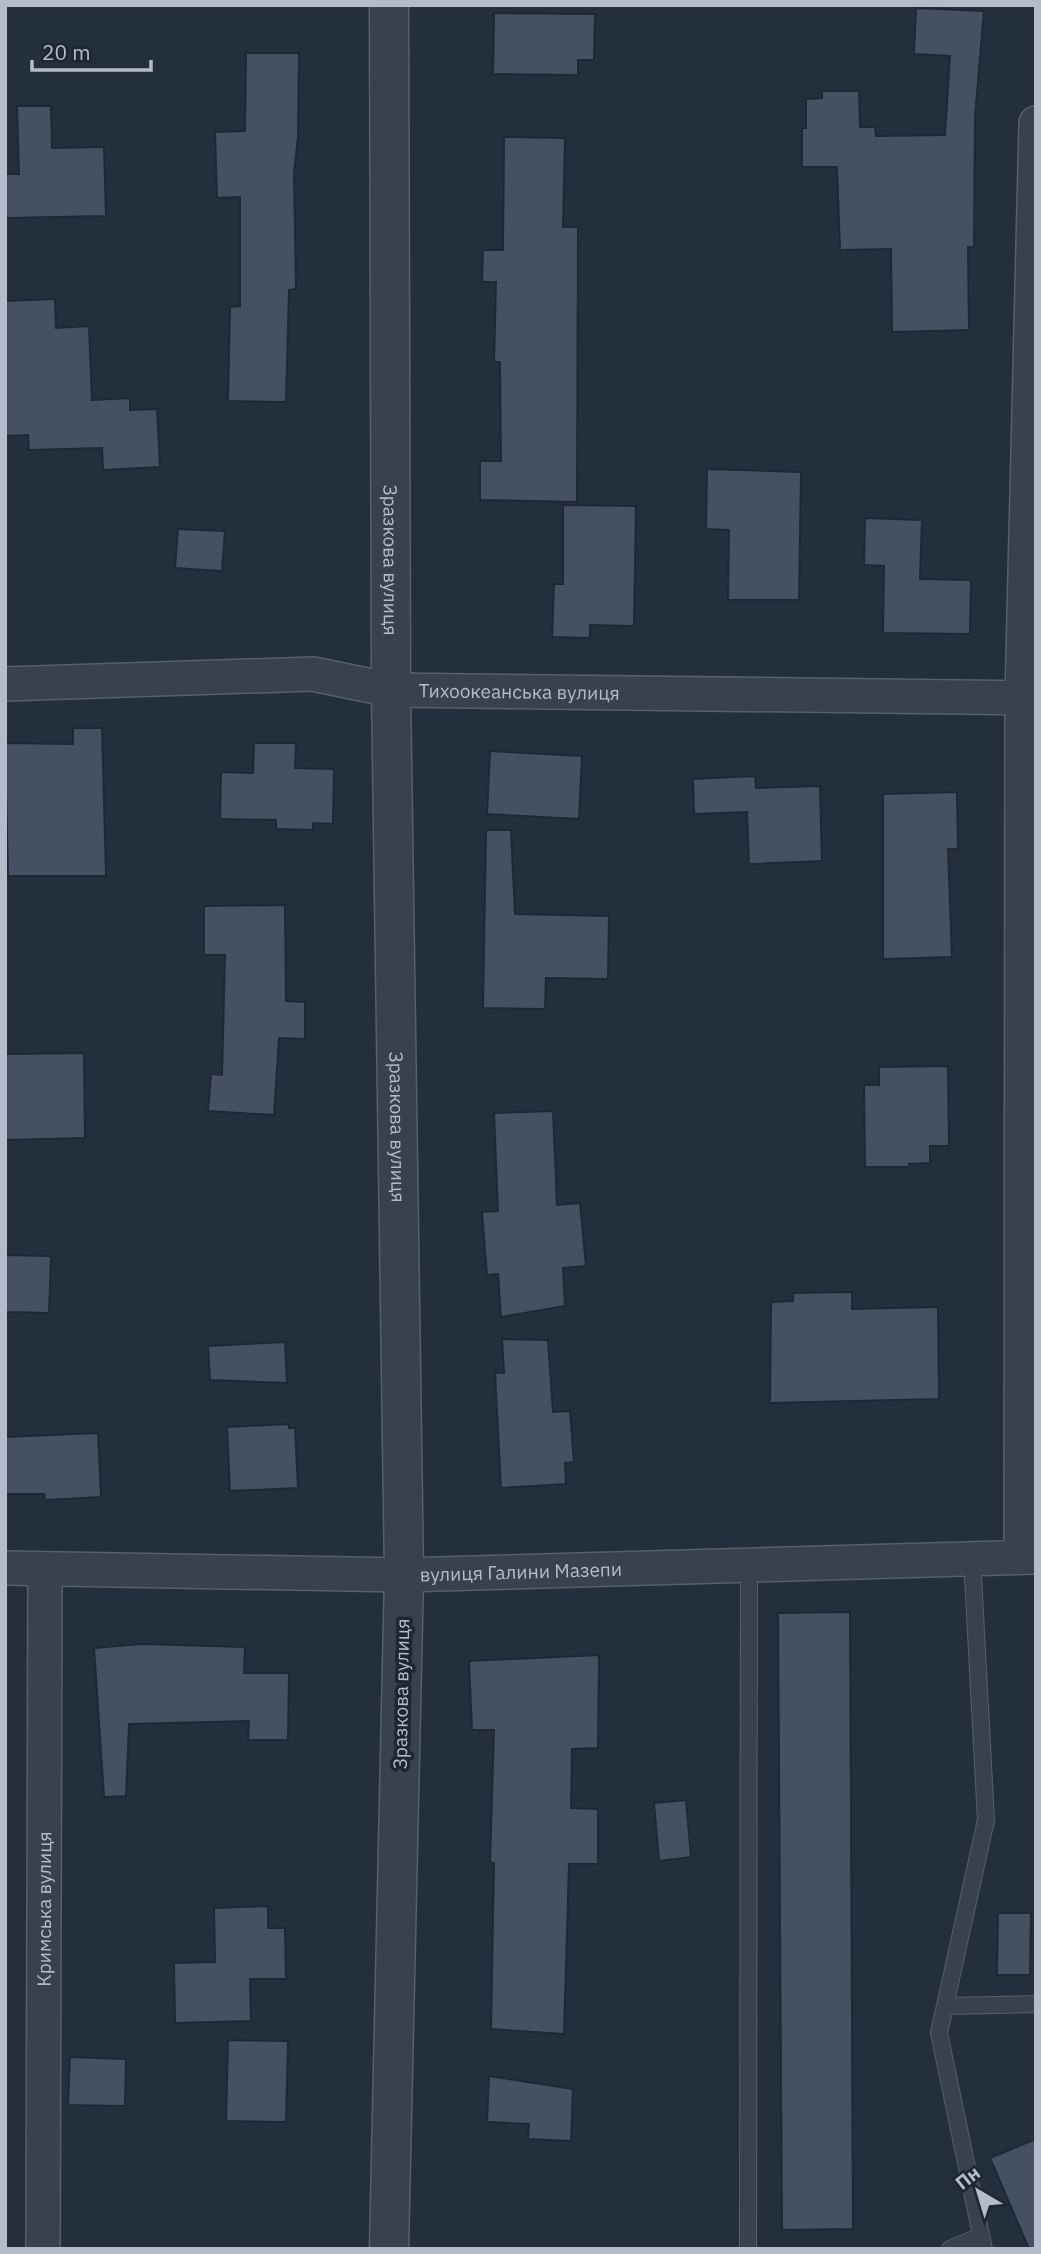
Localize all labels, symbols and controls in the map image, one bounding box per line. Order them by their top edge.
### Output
scale bar [32,28,150,72]
text: 20 m [42,38,91,66]
street label: Зразкова вулиця [378,484,403,636]
street label: Тихоокеанська вулиця [418,678,620,705]
street label: Зразкова вулиця [384,1051,411,1203]
street label: вулиця Галини Мазепи [419,1557,622,1587]
street label: Зразкова вулиця [388,1618,414,1770]
street label: Кримська вулиця [32,1831,56,1987]
north arrow [943,2156,1013,2226]
text: Пн [950,2160,985,2195]

